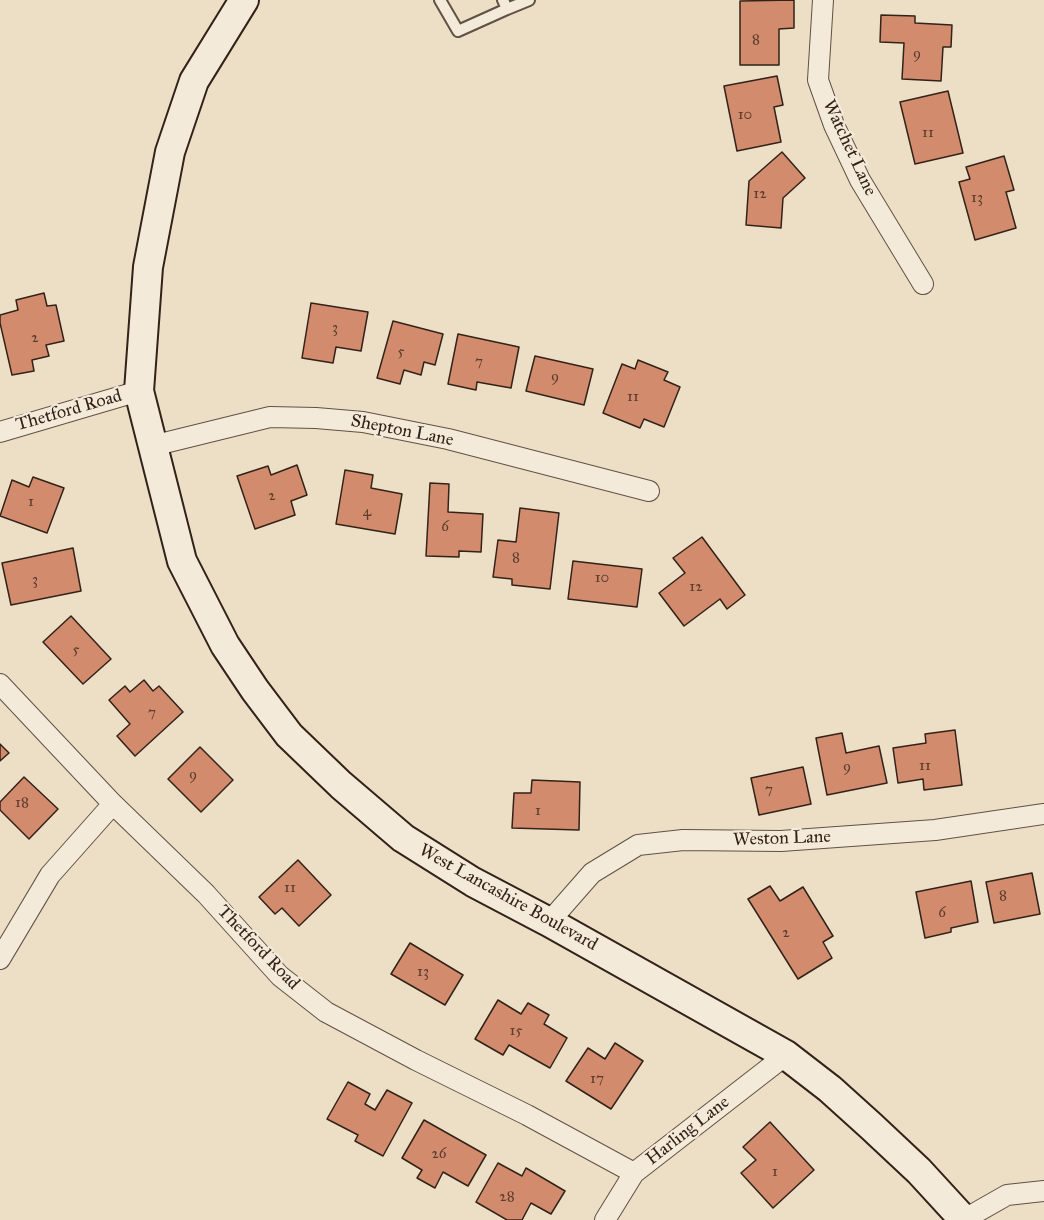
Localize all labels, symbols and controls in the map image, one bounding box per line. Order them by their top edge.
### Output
house number: 8 [752,31,760,49]
house number: 9 [913,45,921,63]
street label: Watchet Lane [817,96,881,200]
house number: 10 [738,106,752,124]
house number: 11 [922,124,934,142]
house number: 12 [753,185,767,203]
house number: 13 [971,189,983,207]
house number: 3 [332,319,338,337]
house number: 2 [31,329,39,347]
house number: 5 [398,343,404,361]
house number: 7 [475,353,483,371]
house number: 9 [551,368,559,386]
street label: Thetford Road [14,386,124,436]
house number: 11 [627,388,639,406]
street label: Shepton Lane [349,410,455,452]
house number: 2 [268,487,276,505]
house number: 1 [28,493,34,511]
house number: 4 [363,503,371,521]
house number: 6 [441,518,449,536]
house number: 8 [512,549,520,567]
house number: 10 [595,569,609,587]
house number: 3 [32,571,38,589]
house number: 12 [689,578,703,596]
house number: 5 [73,641,79,659]
house number: 7 [148,704,156,722]
house number: 11 [919,757,931,775]
house number: 9 [843,758,851,776]
house number: 9 [189,766,197,784]
house number: 7 [765,781,773,799]
house number: 18 [15,794,29,812]
house number: 1 [535,802,541,820]
street label: Weston Lane [733,827,831,851]
street label: West Lancashire Boulevard [415,840,601,956]
house number: 11 [284,879,296,897]
house number: 8 [999,887,1007,905]
street label: Thetford Road [212,901,304,995]
house number: 6 [938,904,946,922]
house number: 2 [782,924,790,942]
house number: 13 [417,963,429,981]
house number: 15 [510,1022,522,1040]
house number: 17 [590,1070,604,1088]
street label: Harling Lane [642,1092,734,1170]
house number: 26 [431,1145,447,1163]
house number: 1 [772,1163,778,1181]
house number: 28 [499,1188,515,1206]

